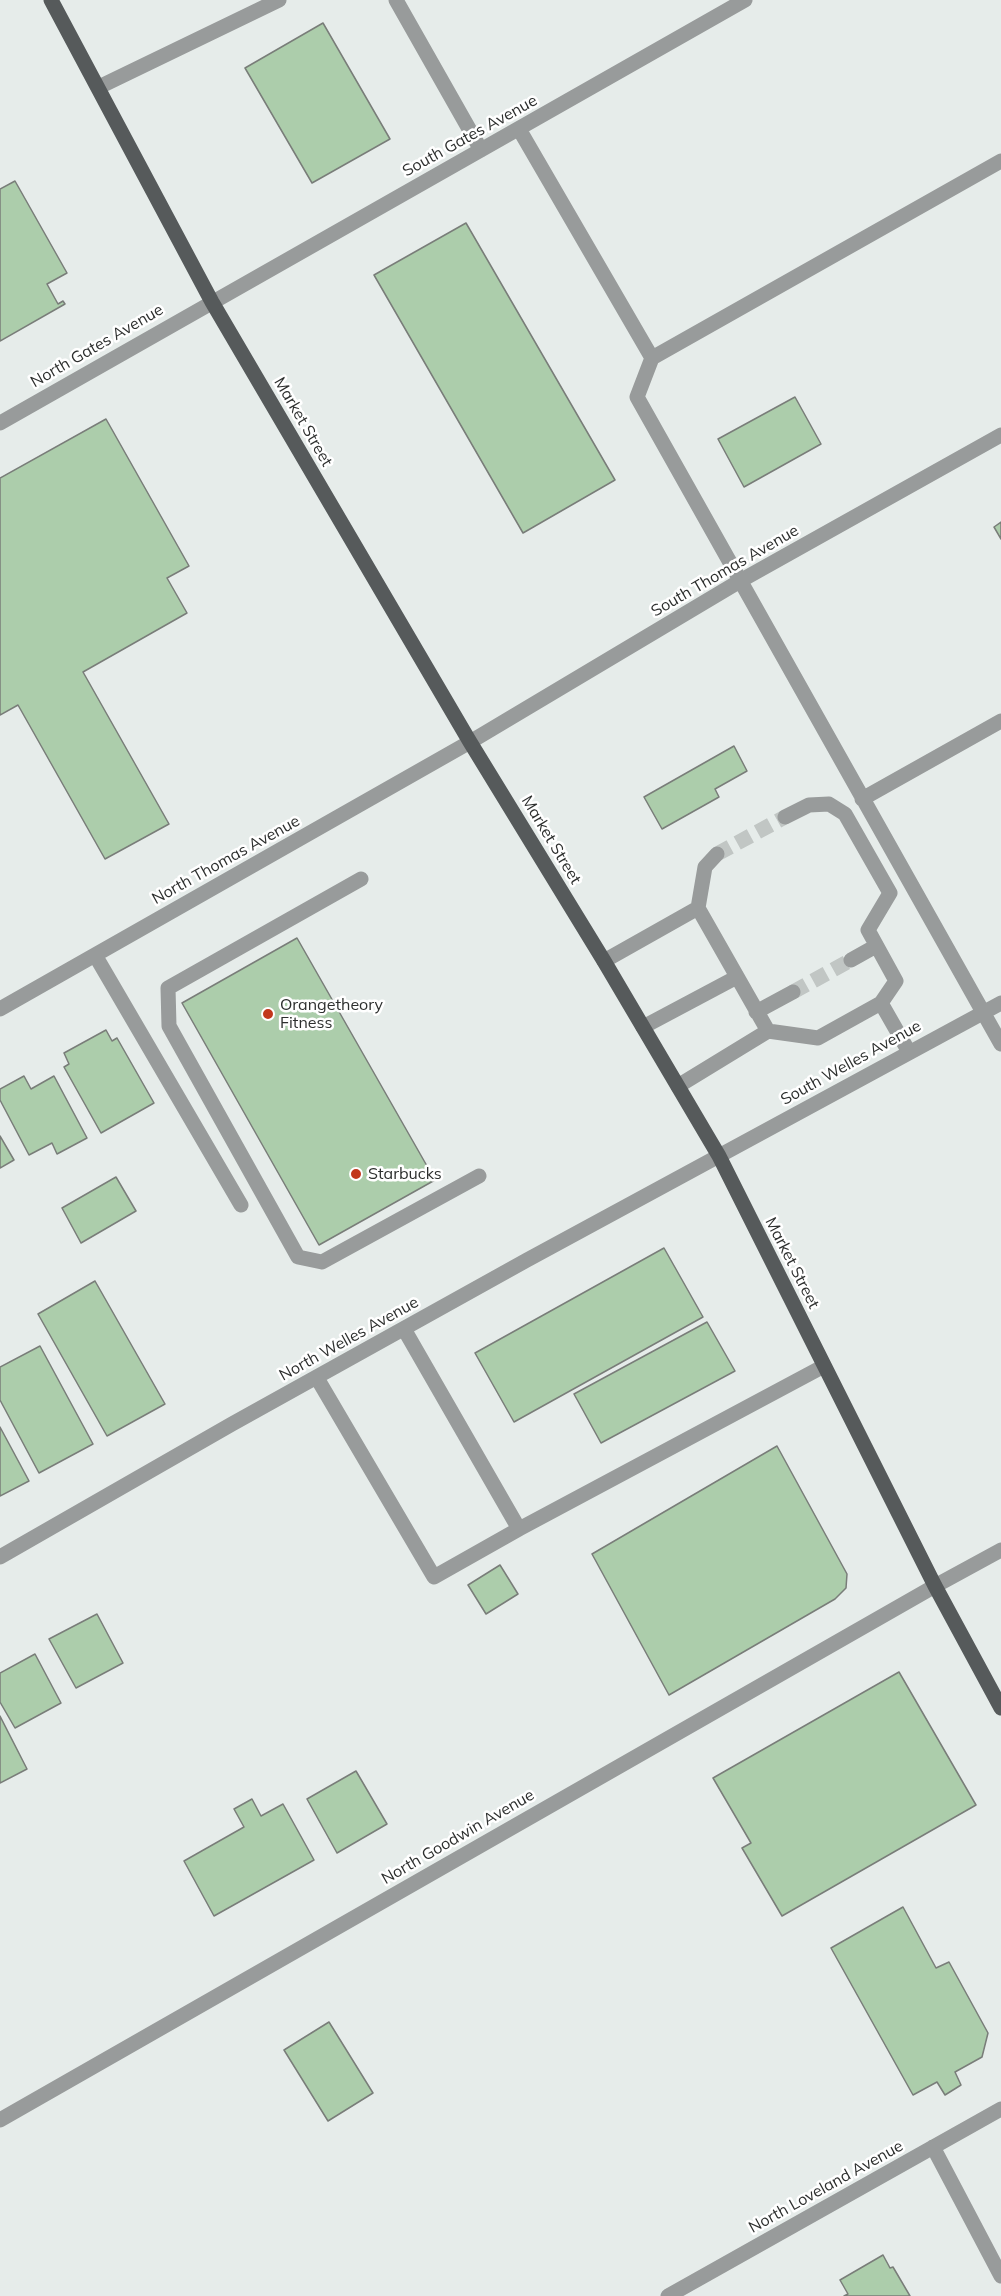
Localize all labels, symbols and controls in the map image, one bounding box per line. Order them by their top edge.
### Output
street label: South Gates Avenue [399,91,541,181]
street label: North Gates Avenue [27,300,167,392]
street label: Market Street [270,374,336,470]
street label: South Thomas Avenue [648,521,802,621]
street label: Market Street [517,792,585,888]
street label: North Thomas Avenue [149,811,303,909]
place label: Orangetheory Fitness [280,995,383,1033]
marker: Orangetheory Fitness [261,1007,275,1021]
street label: South Welles Avenue [778,1016,924,1110]
place label: Starbucks [368,1164,442,1184]
marker: Starbucks [349,1167,363,1181]
street label: Market Street [761,1214,823,1312]
street label: North Welles Avenue [276,1293,422,1385]
street label: North Goodwin Avenue [378,1785,538,1889]
street label: North Loveland Avenue [745,2137,907,2237]

